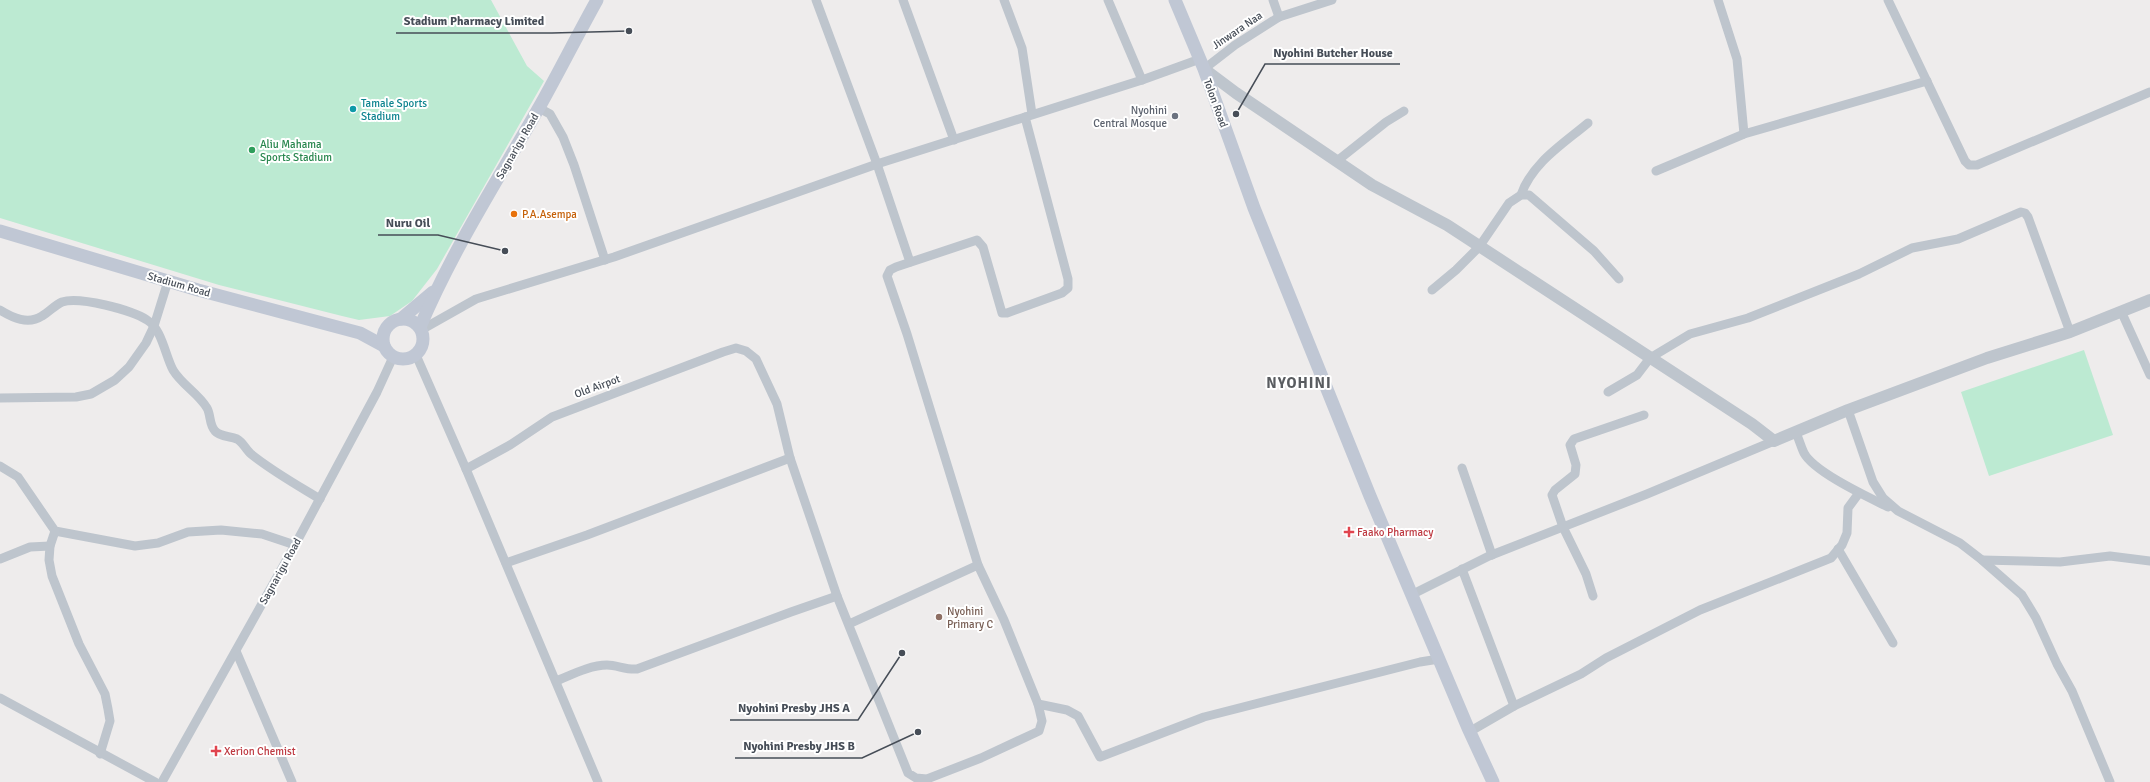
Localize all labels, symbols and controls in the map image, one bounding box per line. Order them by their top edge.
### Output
callout: Stadium Pharmacy Limited [396,9,552,33]
street label: Jinwara Naa [1210,9,1265,52]
text: Stadium Pharmacy Limited [404,14,545,29]
callout: Nyohini Butcher House [1265,40,1400,64]
text: Nyohini Butcher House [1273,46,1393,61]
street label: Tolon Road [1201,77,1230,130]
place label: Tamale Sports Stadium [361,97,427,123]
marker: Tamale Sports Stadium [348,104,358,114]
place label: Nyohini Central Mosque [1093,104,1167,130]
street label: Sagnarigu Road [493,111,542,182]
marker: Nyohini Central Mosque [1170,111,1180,121]
place label: Aliu Mahama Sports Stadium [260,138,332,164]
marker: Aliu Mahama Sports Stadium [247,145,257,155]
place label: P.A.Asempa [522,208,577,221]
marker: P.A.Asempa [509,209,519,219]
callout: Nuru Oil [378,211,438,235]
text: Nuru Oil [386,216,430,231]
street label: Stadium Road [146,269,212,300]
street label: Old Airpot [573,372,622,401]
district label: NYOHINI [1266,374,1332,392]
place label: Faako Pharmacy [1357,526,1434,539]
marker: Faako Pharmacy [1344,527,1354,537]
street label: Sagnarigu Road [257,536,304,607]
place label: Nyohini Primary C [947,605,994,631]
marker: Nyohini Primary C [934,612,944,622]
callout: Nyohini Presby JHS A [730,696,858,720]
text: Nyohini Presby JHS A [738,701,850,716]
callout: Nyohini Presby JHS B [735,734,862,758]
text: Nyohini Presby JHS B [743,739,855,754]
place label: Xerion Chemist [224,745,296,758]
marker: Xerion Chemist [211,746,221,756]

